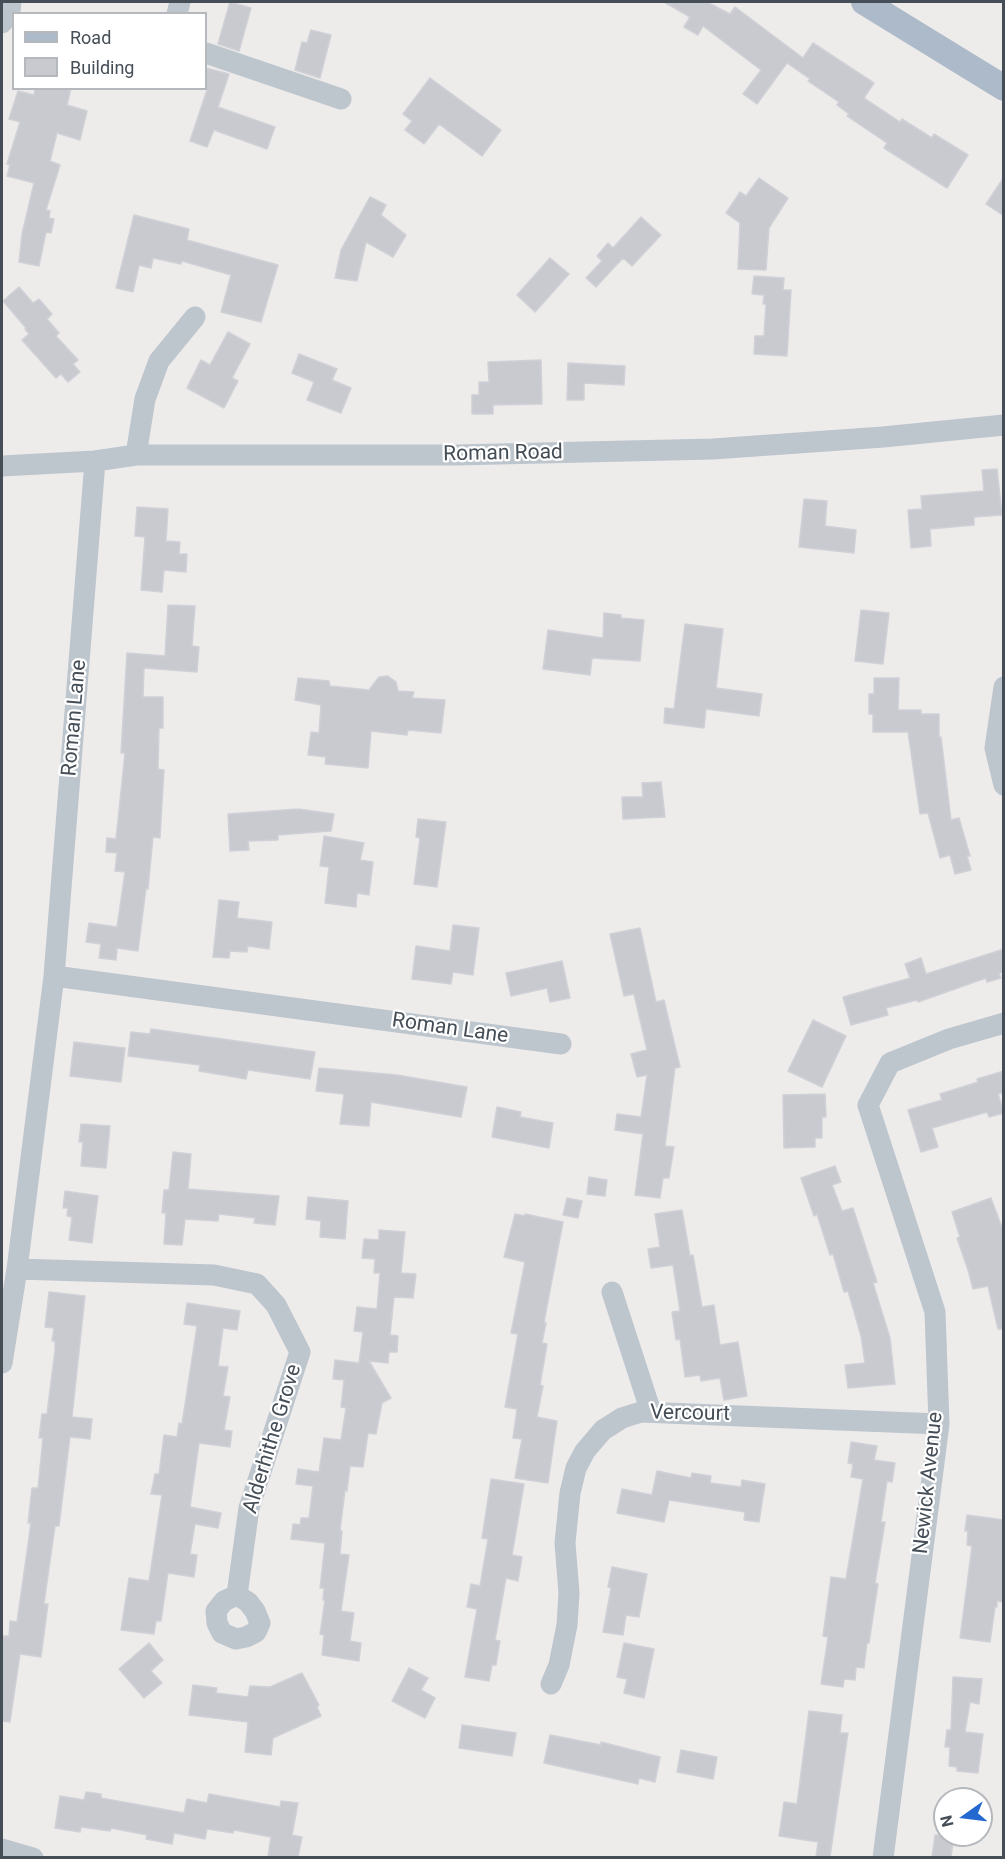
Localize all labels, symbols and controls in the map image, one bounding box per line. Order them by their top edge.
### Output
legend [12,12,207,90]
text: Road [70,27,111,48]
text: Building [70,57,134,78]
street label: Roman Road [443,440,563,468]
street label: Roman Lane [57,659,93,777]
street label: Roman Lane [390,1008,510,1050]
street label: Alderhithe Grove [238,1361,308,1517]
street label: Vercourt [650,1401,730,1427]
street label: Newick Avenue [909,1411,949,1555]
north arrow [933,1787,993,1847]
text: N [936,1813,958,1829]

